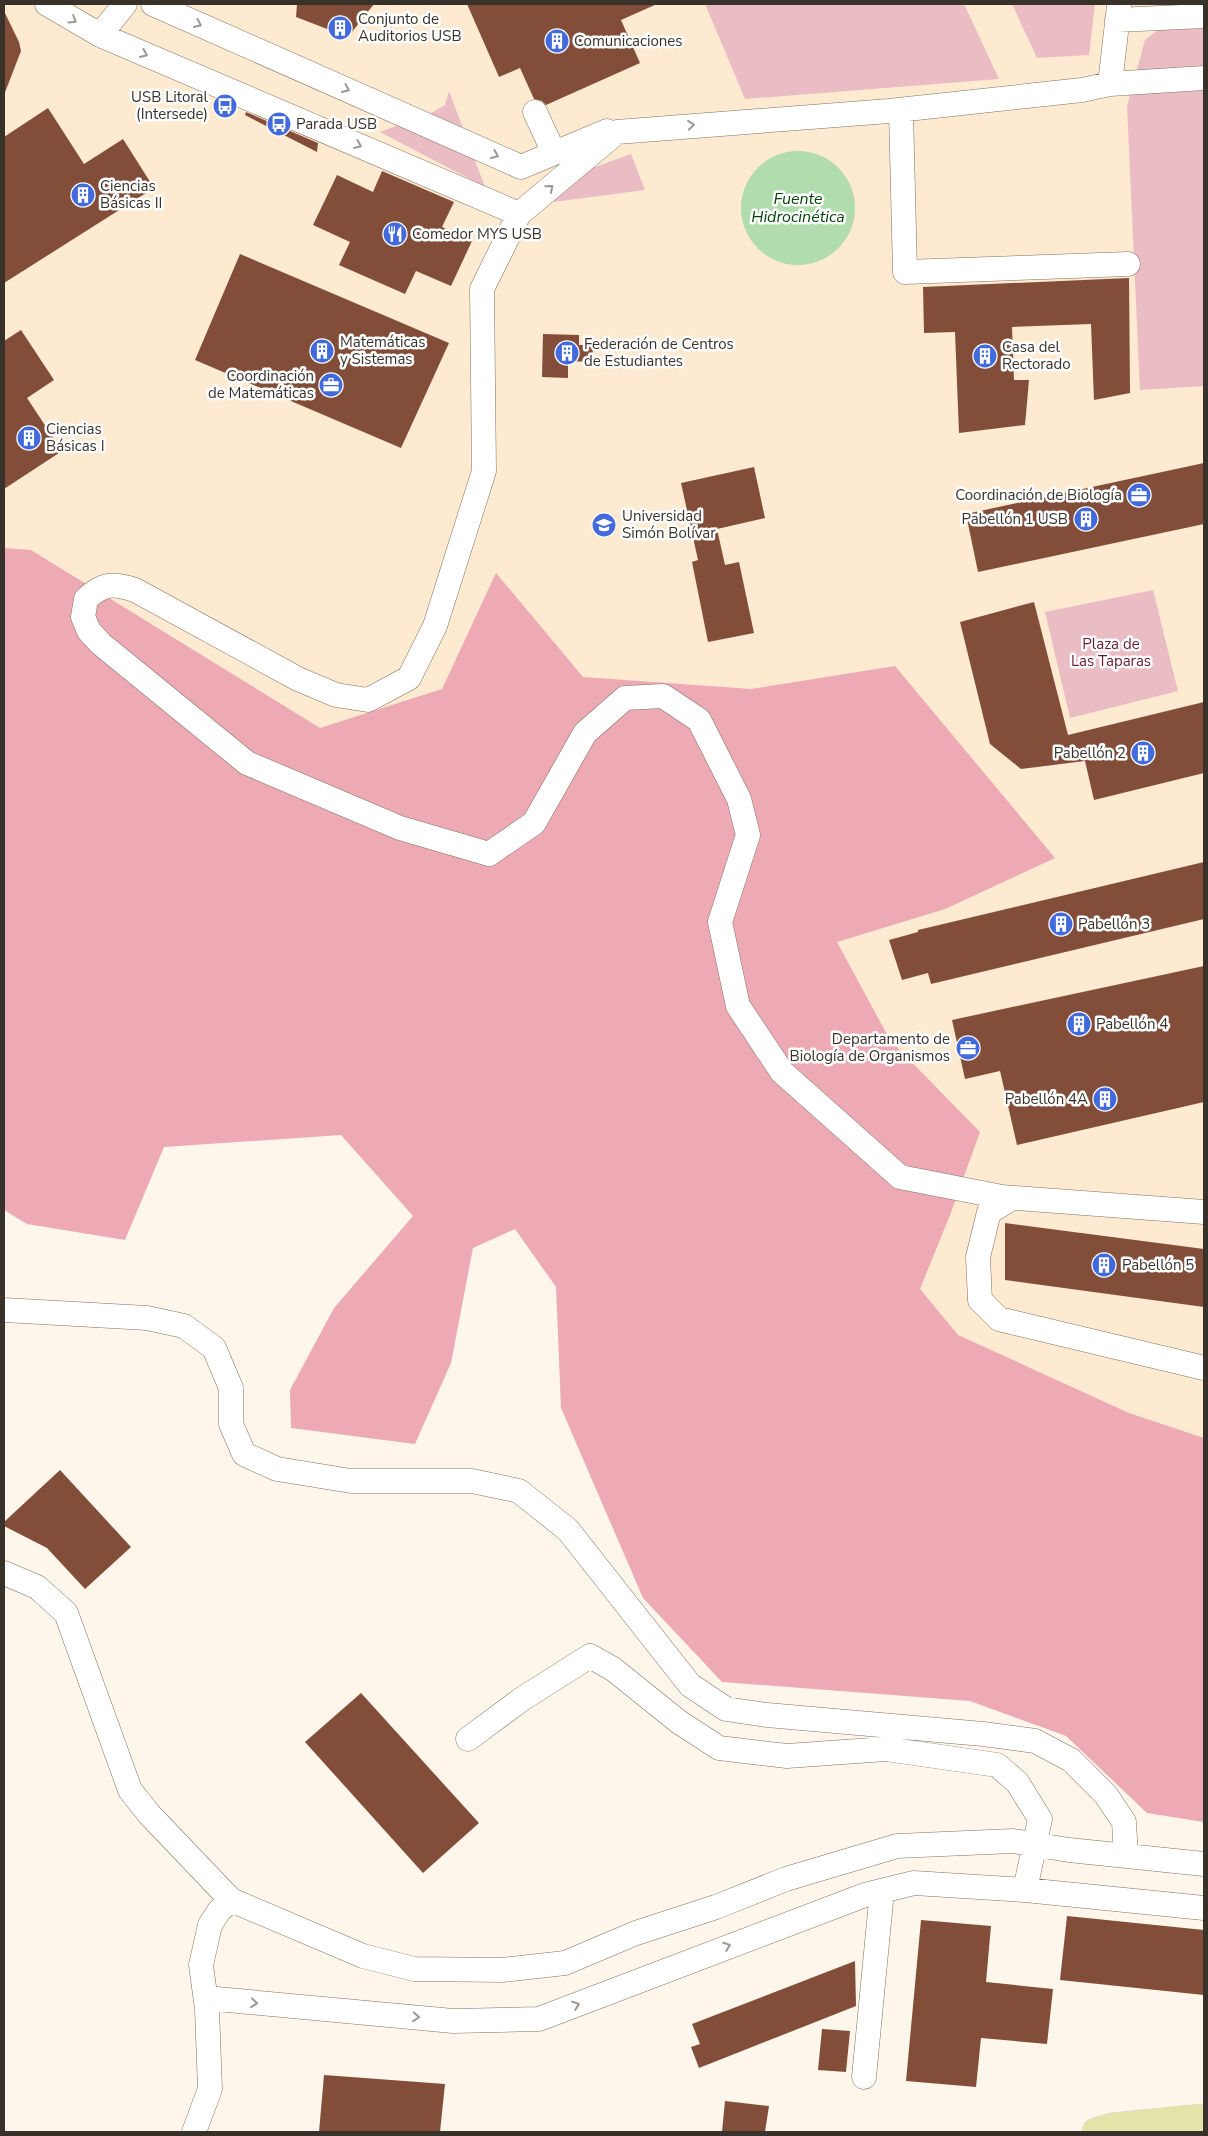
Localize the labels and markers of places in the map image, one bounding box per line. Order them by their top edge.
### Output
place label: Conjunto de Auditorios USB [358,9,462,46]
building icon: Conjunto de Auditorios USB [327,15,353,41]
building icon: Comunicaciones [544,28,570,54]
place label: Comunicaciones [574,31,682,51]
place label: USB Litoral (Intersede) [131,87,209,124]
bus stop icon: USB Litoral (Intersede) [212,93,238,119]
bus stop icon: Parada USB [266,111,292,137]
place label: Parada USB [296,114,377,134]
place label: Ciencias Básicas II [100,176,162,213]
building icon: Ciencias Básicas II [70,182,96,208]
restaurant icon: Comedor MYS USB [382,221,408,247]
place label: Comedor MYS USB [412,224,542,244]
place label: Matemáticas y Sistemas [340,332,426,369]
place label: Federación de Centros de Estudiantes [584,334,734,371]
place label: Casa del Rectorado [1002,337,1071,374]
building icon: Matemáticas y Sistemas [309,338,335,364]
building icon: Federación de Centros de Estudiantes [554,340,580,366]
building icon: Casa del Rectorado [972,343,998,369]
place label: Coordinación de Matemáticas [208,366,314,403]
office icon: Coordinación de Matemáticas [318,372,344,398]
place label: Ciencias Básicas I [46,419,105,456]
building icon: Ciencias Básicas I [16,425,42,451]
office icon: Coordinación de Biología [1126,482,1152,508]
place label: Coordinación de Biología [955,485,1122,505]
place label: Universidad Simón Bolívar [622,506,716,543]
building icon: Pabellón 1 USB [1073,506,1099,532]
place label: Pabellón 1 USB [962,509,1068,529]
school or university icon: Universidad Simón Bolívar [591,512,617,538]
building icon: Pabellón 2 [1130,740,1156,766]
place label: Pabellón 2 [1054,743,1126,763]
building icon: Pabellón 3 [1048,911,1074,937]
place label: Pabellón 3 [1078,914,1150,934]
building icon: Pabellón 4 [1066,1011,1092,1037]
place label: Pabellón 4 [1096,1014,1168,1034]
place label: Departamento de Biología de Organismos [790,1029,950,1066]
office icon: Departamento de Biología de Organismos [955,1035,981,1061]
building icon: Pabellón 4A [1092,1086,1118,1112]
place label: Pabellón 4A [1005,1089,1088,1109]
building icon: Pabellón 5 [1091,1252,1117,1278]
place label: Pabellón 5 [1122,1255,1194,1275]

